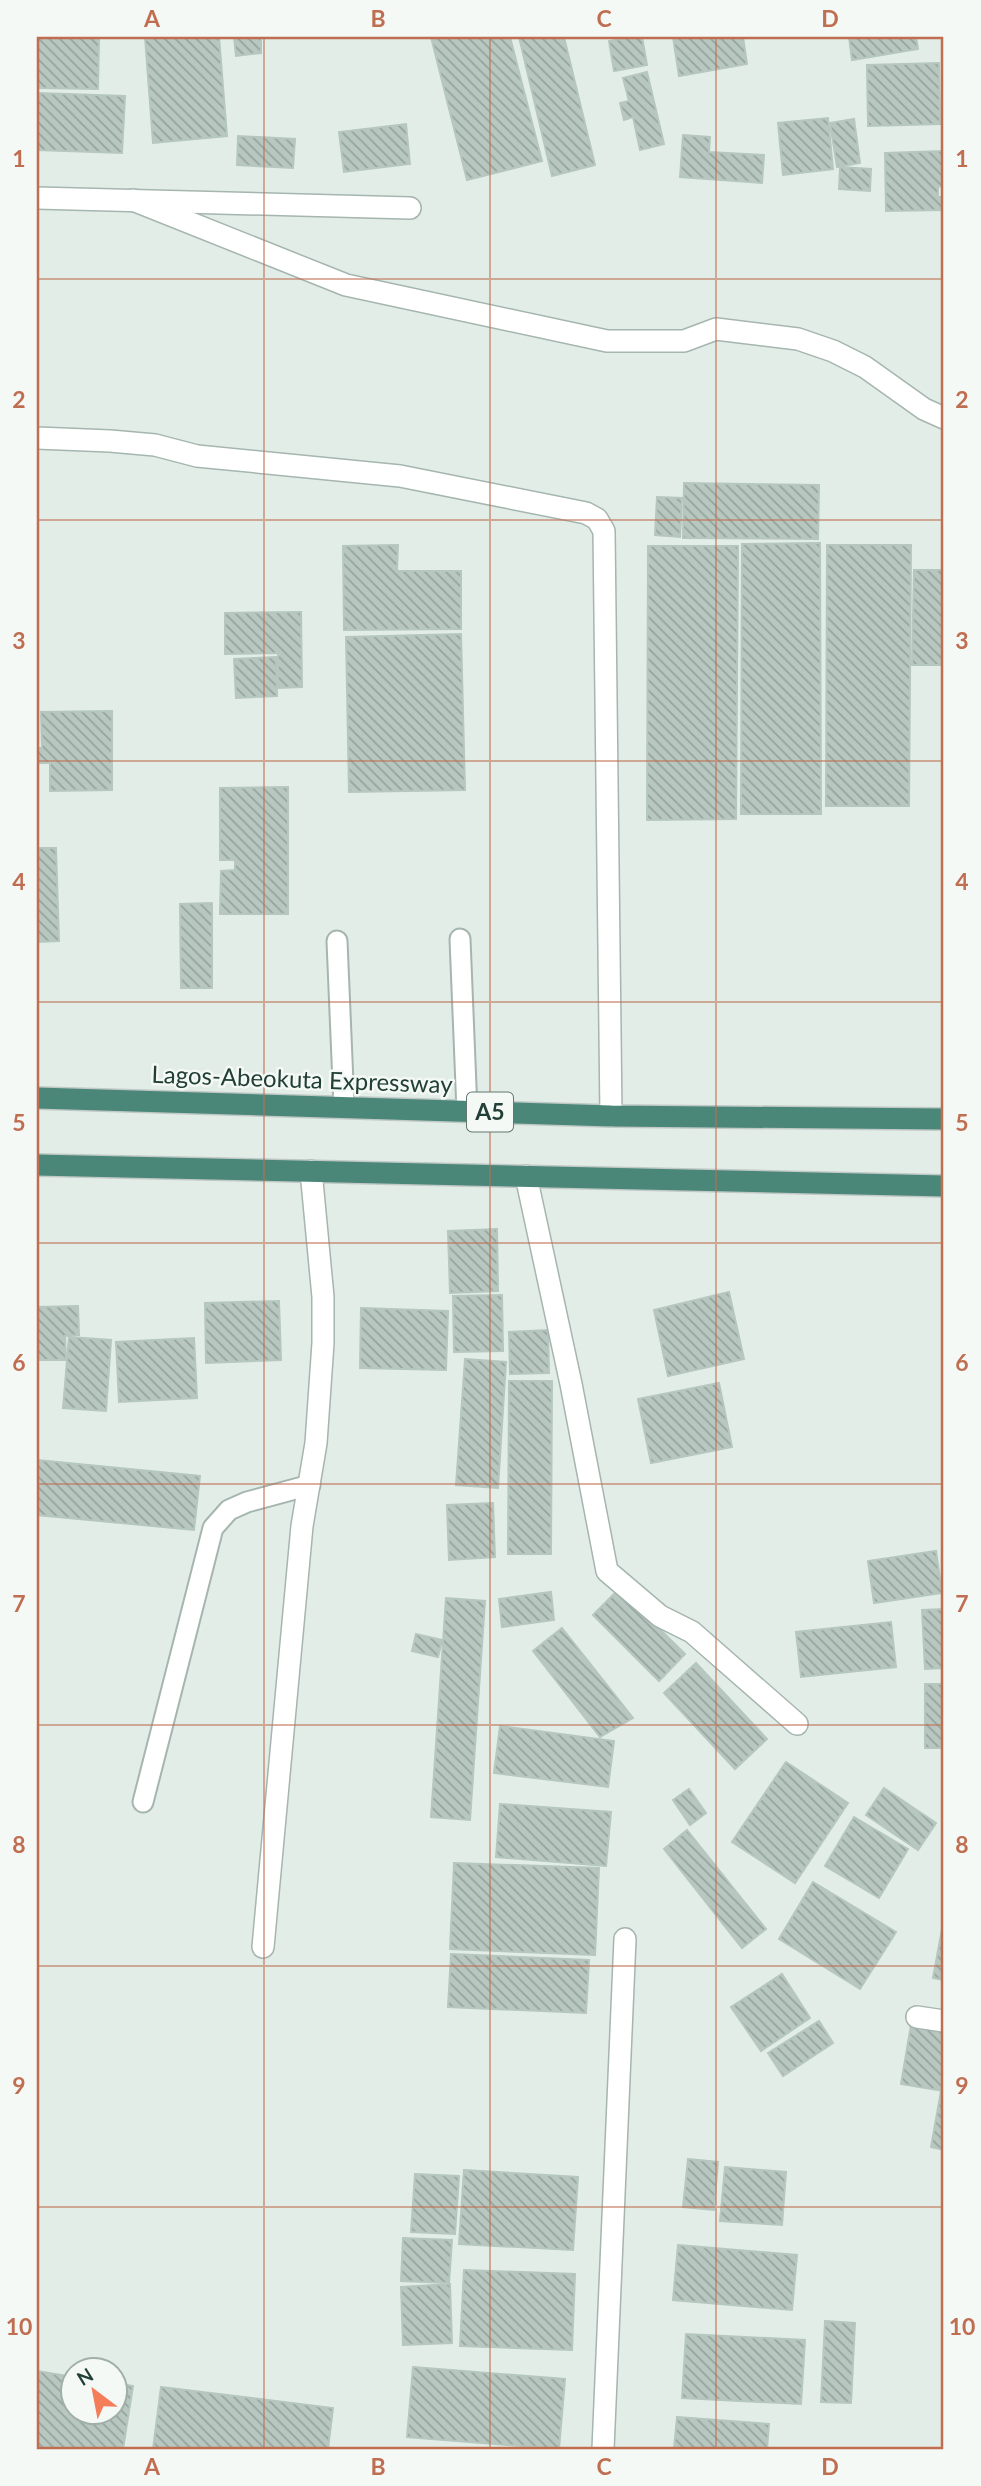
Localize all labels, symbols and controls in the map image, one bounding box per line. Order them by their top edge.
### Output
text: A [143,4,161,32]
text: B [370,4,386,32]
text: C [596,4,612,32]
text: D [821,4,839,32]
text: 1 [12,144,26,172]
text: 1 [955,144,969,172]
text: 2 [12,385,26,413]
text: 2 [955,385,969,413]
text: 3 [12,626,26,654]
text: 3 [955,626,969,654]
text: 4 [12,867,26,895]
text: 4 [955,867,969,895]
street label: Lagos-Abeokuta Expressway [151,1059,454,1098]
road number: A5 [467,1092,513,1132]
text: 5 [12,1108,26,1136]
text: 5 [955,1108,969,1136]
text: 6 [12,1348,26,1376]
text: 6 [955,1348,969,1376]
text: 7 [12,1589,26,1617]
text: 7 [955,1589,969,1617]
text: 8 [12,1830,26,1858]
text: 8 [955,1830,969,1858]
text: 9 [12,2071,26,2099]
text: 9 [955,2071,969,2099]
text: 10 [6,2312,32,2340]
text: 10 [949,2312,975,2340]
north arrow [60,2356,130,2426]
text: N [72,2363,97,2390]
text: A [143,2452,161,2480]
text: B [370,2452,386,2480]
text: C [596,2452,612,2480]
text: D [821,2452,839,2480]

